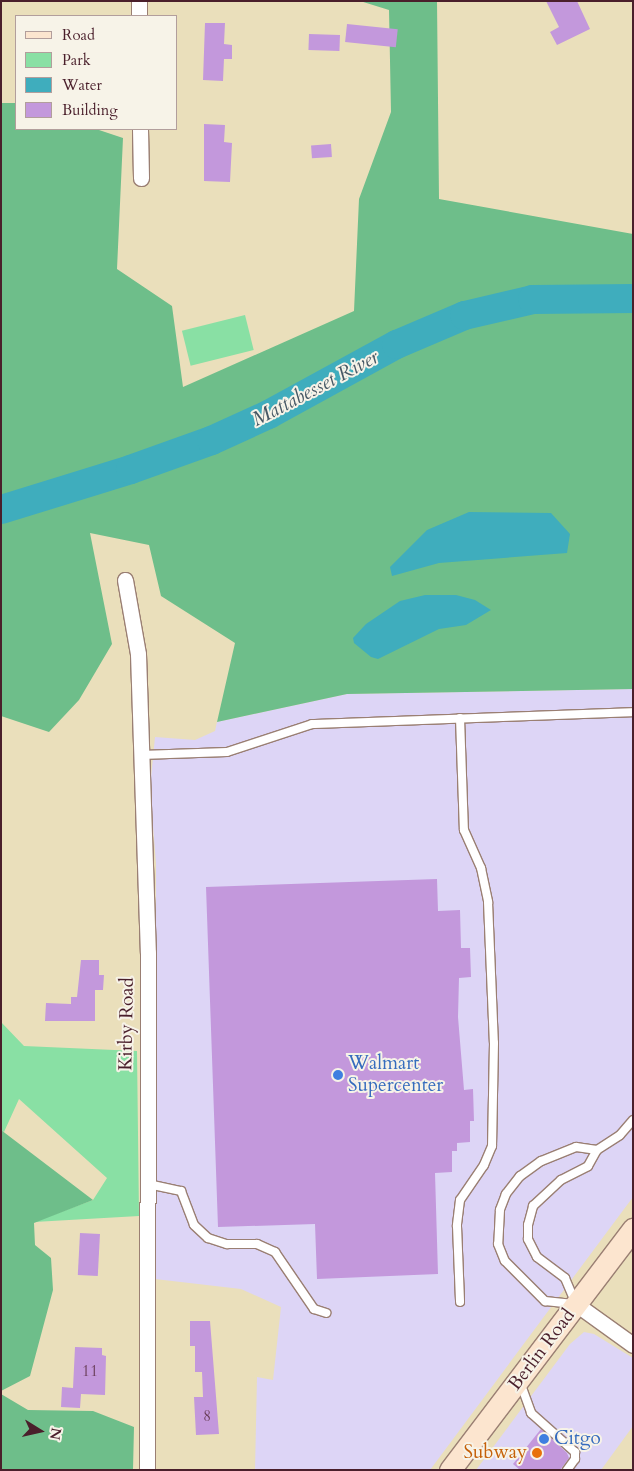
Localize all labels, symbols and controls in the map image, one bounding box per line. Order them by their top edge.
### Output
legend [15,15,178,130]
text: Road [62,25,95,45]
text: Park [62,50,91,70]
text: Water [62,75,102,95]
text: Building [62,100,118,120]
water label: Mattabesset River [248,345,382,431]
street label: Kirby Road [115,977,139,1071]
place label: Walmart Supercenter [348,1053,443,1097]
marker: Walmart Supercenter [332,1069,344,1081]
street label: Berlin Road [504,1305,580,1395]
house number: 11 [82,1361,98,1381]
north arrow [15,1406,65,1456]
house number: 8 [203,1406,211,1426]
text: N [45,1426,66,1441]
place label: Citgo [554,1428,601,1450]
marker: Citgo [538,1433,550,1445]
place label: Subway [463,1442,527,1464]
marker: Subway [531,1447,543,1459]

